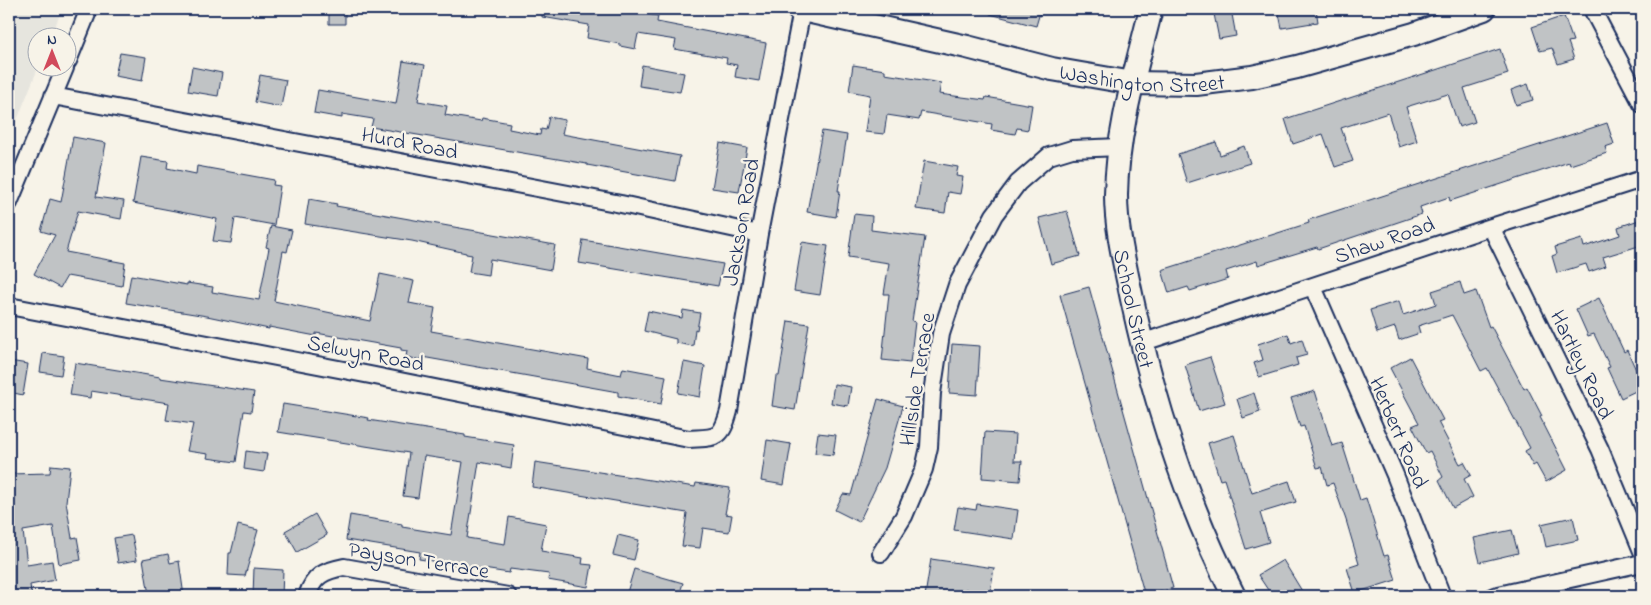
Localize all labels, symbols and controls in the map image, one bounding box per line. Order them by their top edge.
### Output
north arrow [28,28,78,78]
text: N [47,30,57,51]
street label: Washington Street [1057,58,1228,103]
street label: Hurd Road [358,120,461,170]
street label: Jackson Road [716,156,770,289]
street label: Shaw Road [1330,210,1439,274]
street label: School Street [1103,247,1161,373]
street label: Hartley Road [1539,305,1621,426]
street label: Hillside Terrace [893,310,945,448]
street label: Selwyn Road [304,328,427,383]
street label: Herbert Road [1359,372,1435,494]
street label: Payson Terrace [346,535,491,590]

